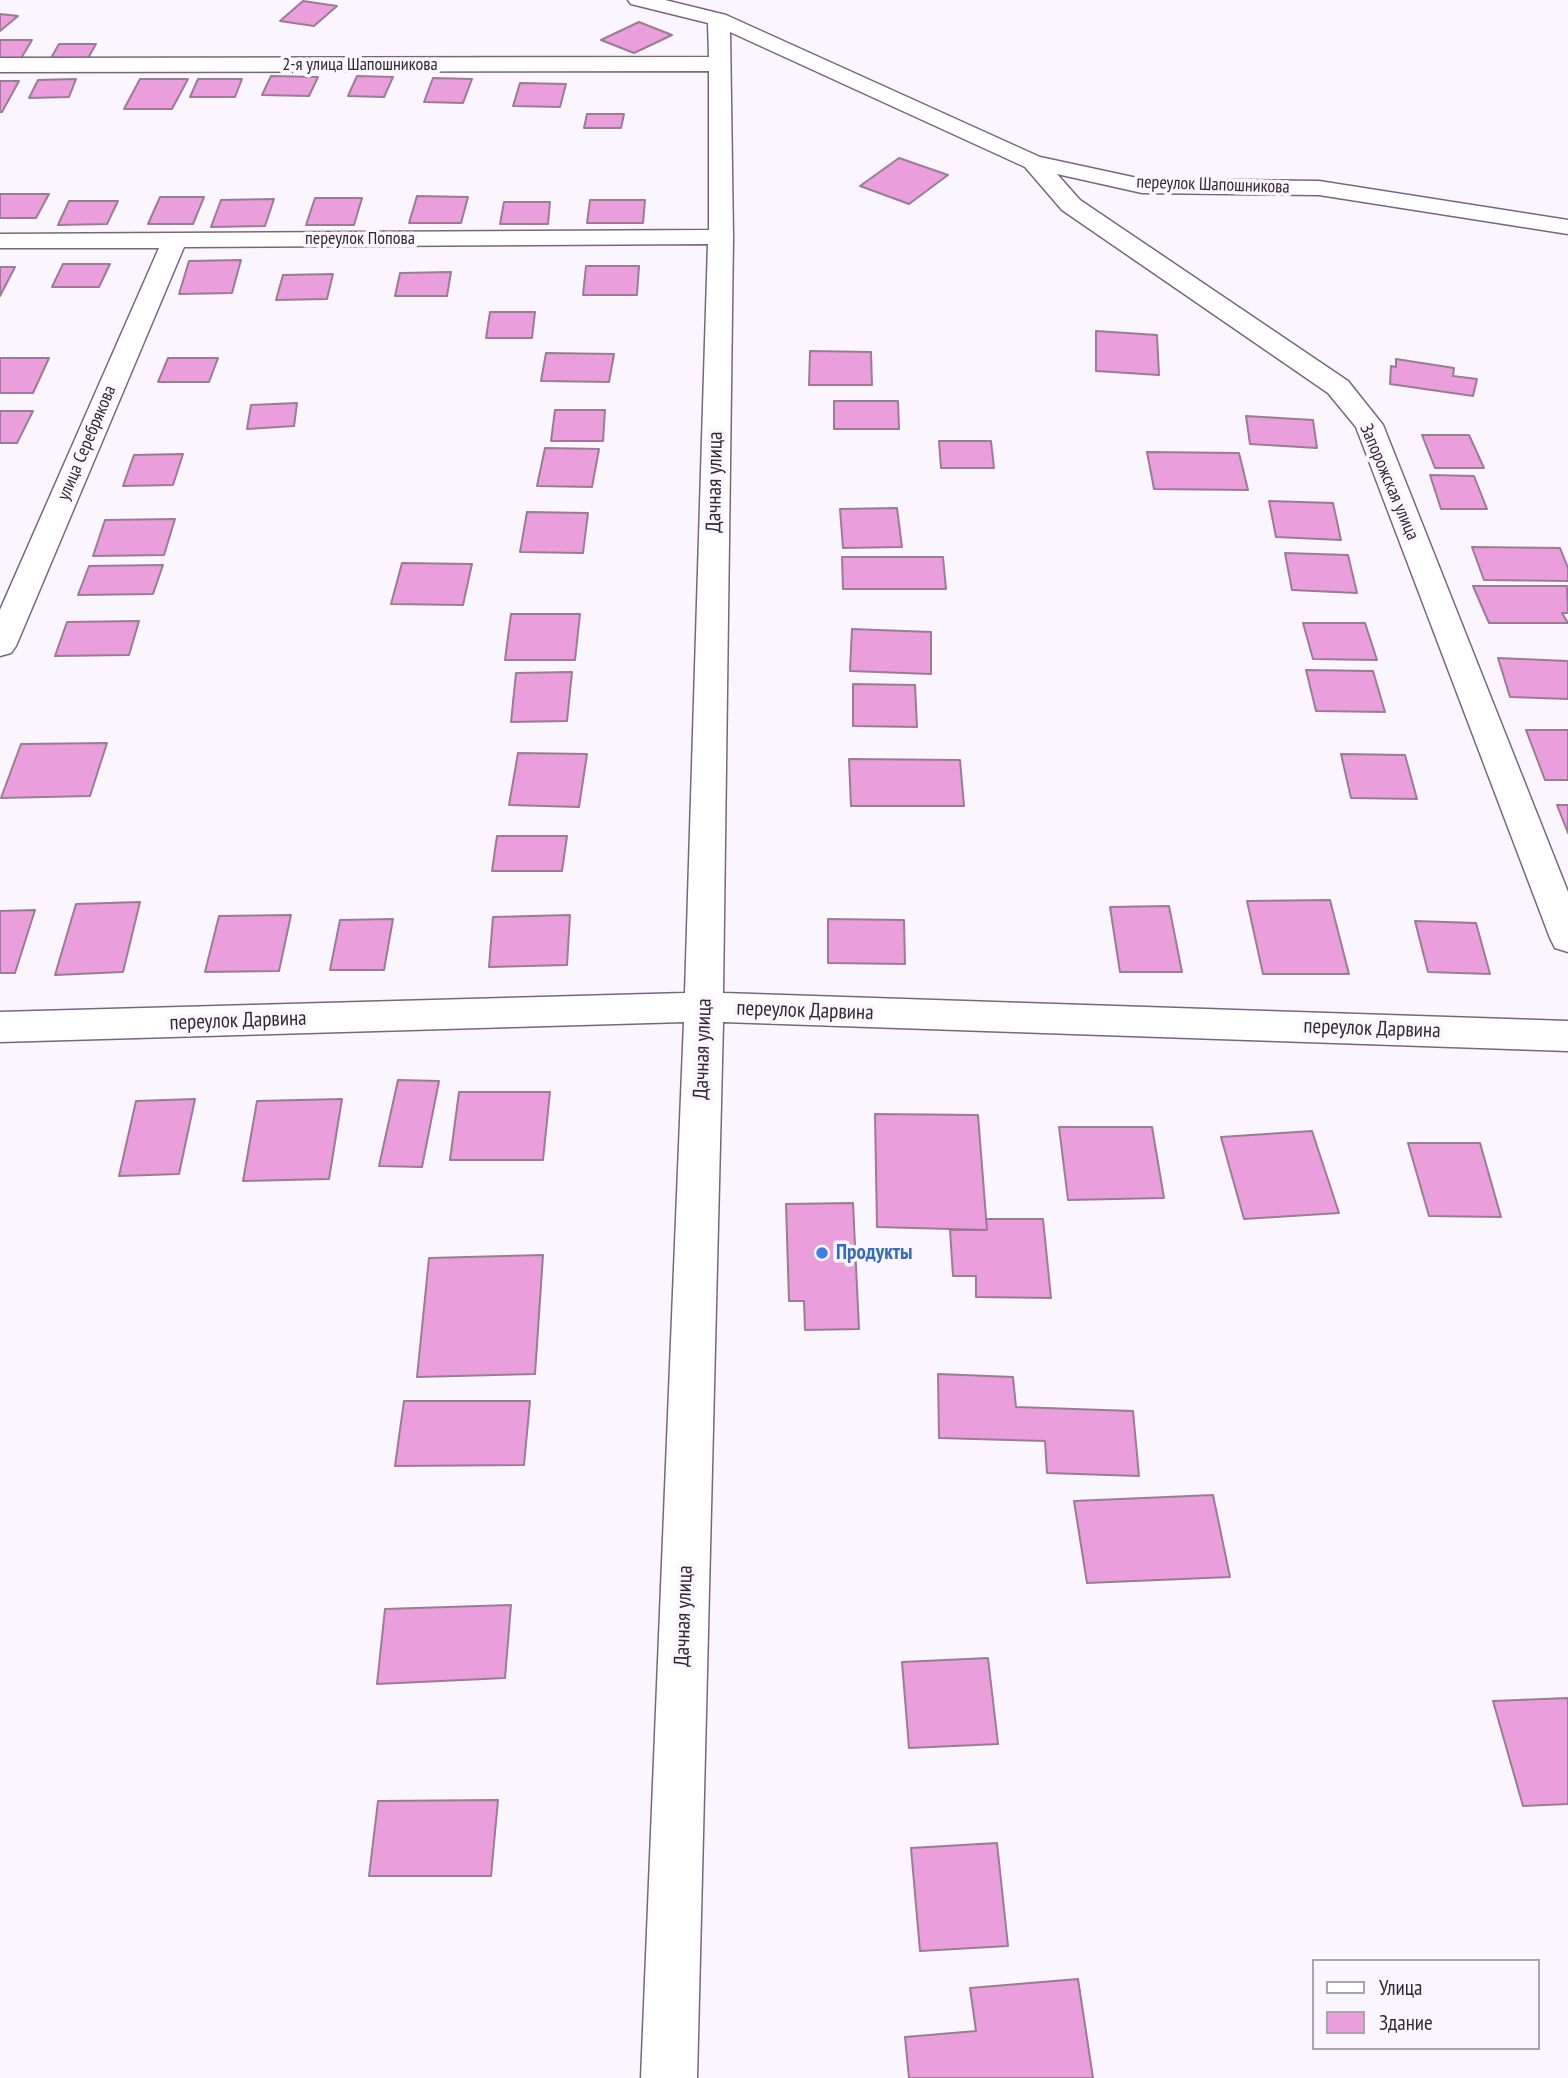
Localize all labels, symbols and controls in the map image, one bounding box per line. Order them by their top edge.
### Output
street label: 2-я улица Шапошникова [282,54,438,76]
street label: переулок Шапошникова [1136,172,1290,198]
street label: переулок Попова [305,228,415,250]
street label: улица Серебрякова [53,382,121,504]
street label: Запорожская улица [1355,421,1423,543]
street label: Дачная улица [702,431,728,533]
street label: переулок Дарвина [736,996,874,1026]
street label: Дачная улица [689,998,717,1100]
street label: переулок Дарвина [169,1006,307,1036]
street label: переулок Дарвина [1303,1014,1441,1044]
place label: Продукты [836,1240,912,1266]
marker: Продукты [814,1245,830,1261]
street label: Дачная улица [670,1565,698,1667]
legend [1312,1959,1540,2050]
text: Улица [1379,1974,1422,2001]
text: Здание [1379,2009,1433,2036]

